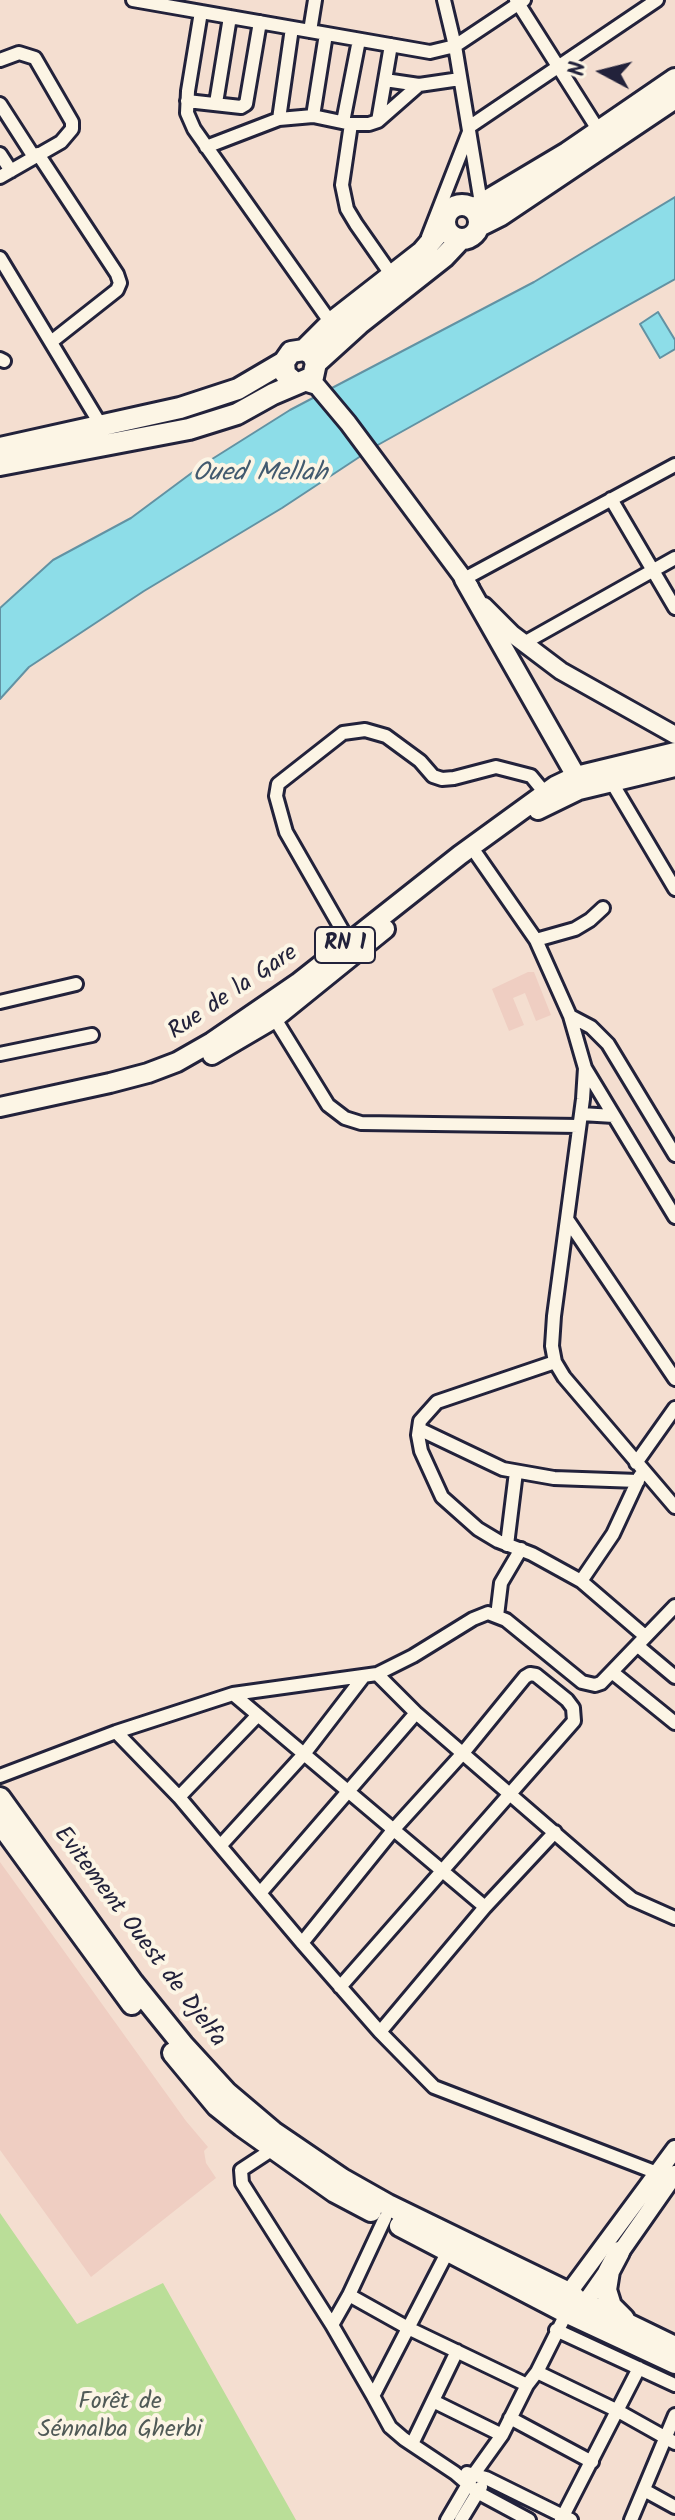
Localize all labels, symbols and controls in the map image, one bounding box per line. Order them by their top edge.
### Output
north arrow [563,32,643,112]
text: N [560,60,597,78]
water label: Oued Mellah [193,460,327,492]
road number: RN 1 [315,927,375,963]
street label: Rue de la Gare [164,940,304,1048]
street label: Evitement Ouest de Djelfa [46,1822,230,2054]
park label: Forêt de Sénnalba Gherbi [38,2390,202,2446]

